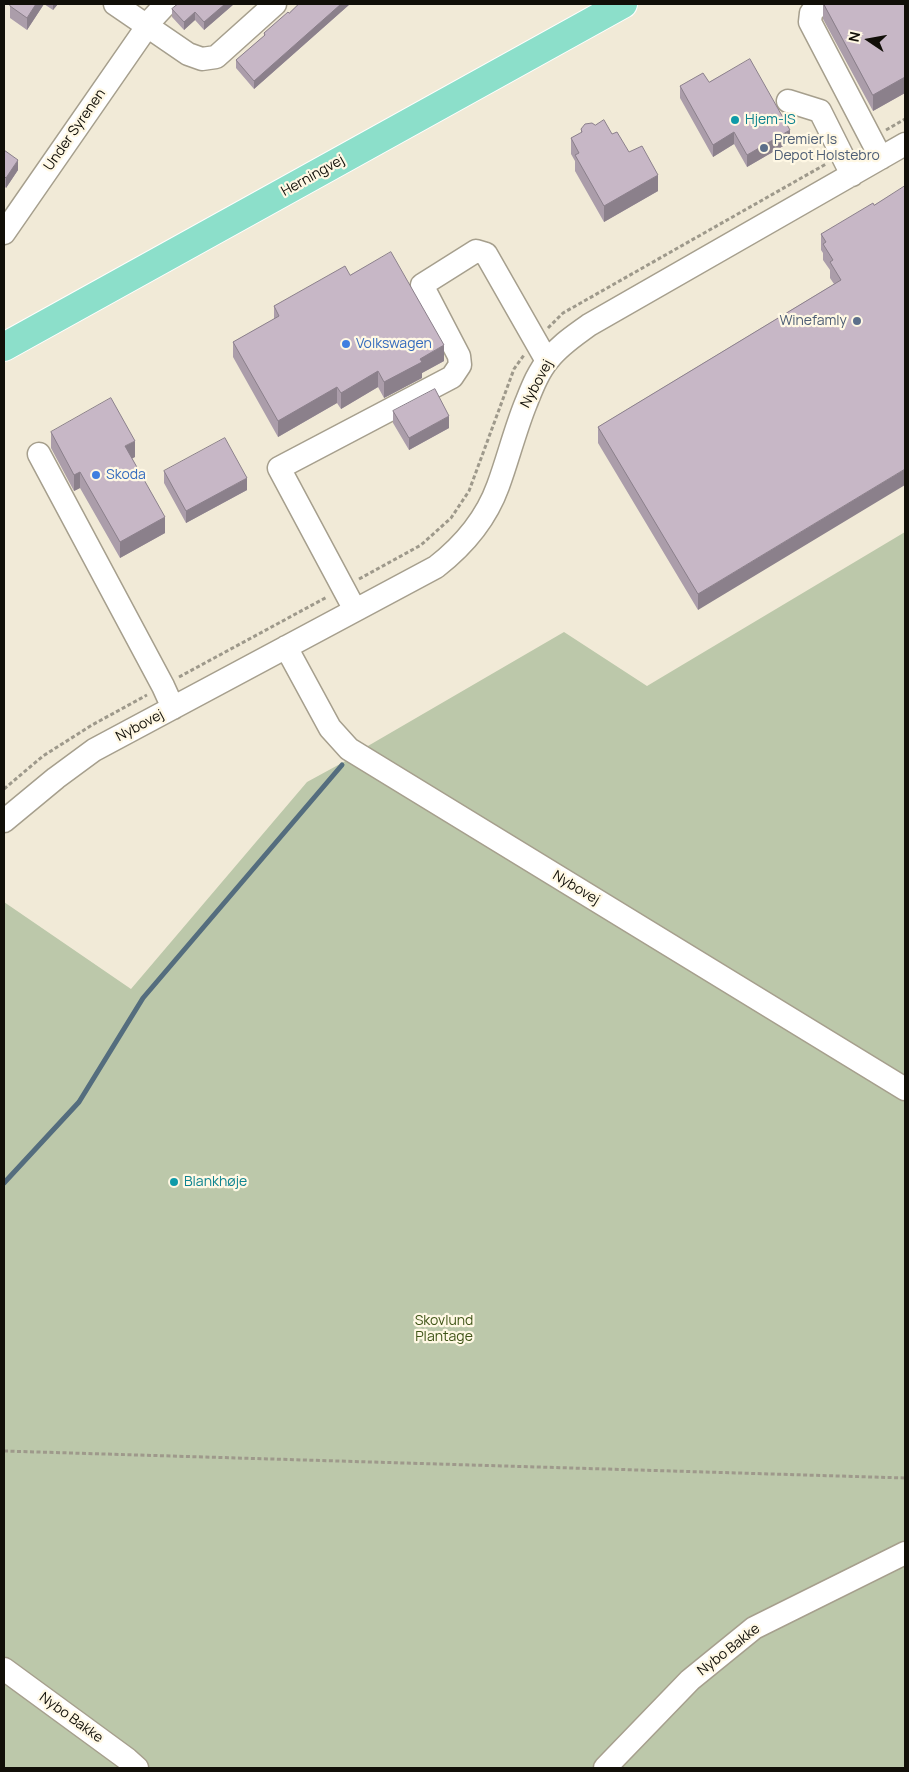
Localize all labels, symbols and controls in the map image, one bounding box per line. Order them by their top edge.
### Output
north arrow [844,15,894,65]
text: N [844,30,864,44]
street label: Under Syrenen [41,86,109,174]
place label: Hjem-IS [745,112,796,128]
marker: Hjem-IS [729,114,741,126]
place label: Premier Is Depot Holstebro [774,132,880,164]
marker: Premier Is Depot Holstebro [758,142,770,154]
street label: Herningvej [279,152,347,200]
place label: Winefamly [779,313,847,329]
marker: Winefamly [851,315,863,327]
place label: Volkswagen [356,336,432,352]
marker: Volkswagen [340,338,352,350]
street label: Nybovej [517,357,557,411]
place label: Skoda [106,467,146,483]
marker: Skoda [90,469,102,481]
street label: Nybovej [113,706,167,746]
street label: Nybovej [549,867,603,909]
place label: Blankhøje [184,1174,247,1190]
marker: Blankhøje [168,1176,180,1188]
park label: Skovlund Plantage [415,1313,473,1345]
street label: Nybo Bakke [694,1620,764,1680]
street label: Nybo Bakke [36,1689,106,1747]

